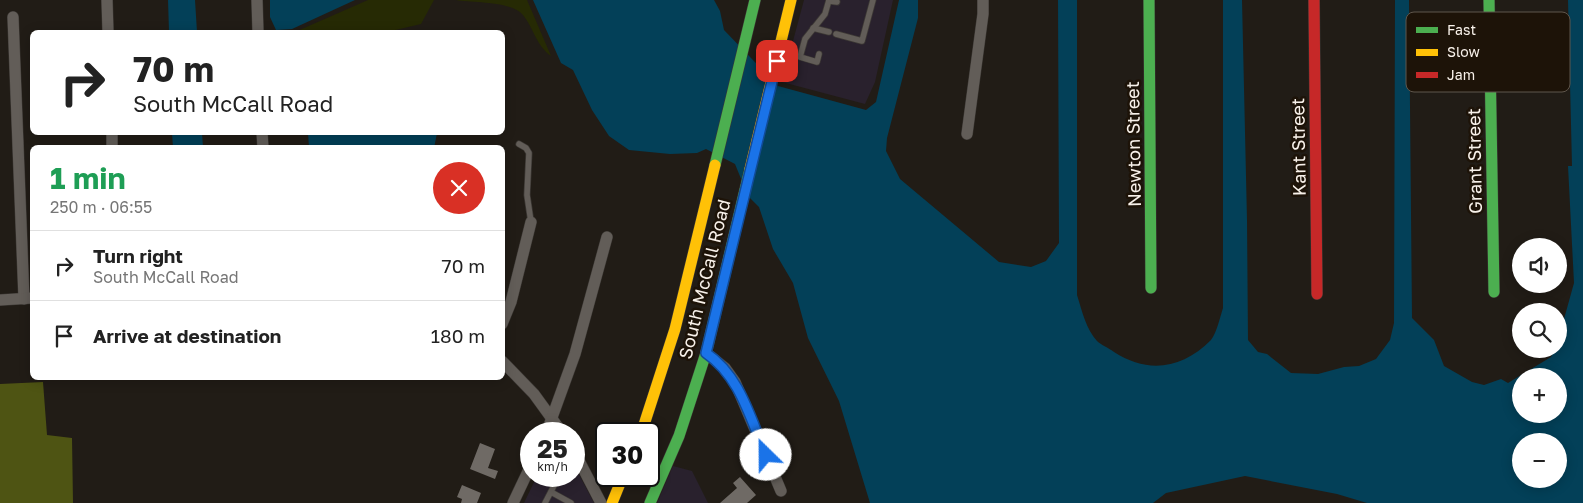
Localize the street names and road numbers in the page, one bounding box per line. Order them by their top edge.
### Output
street label: Newton Street [1121,81,1145,207]
street label: Kant Street [1286,98,1310,196]
street label: Grant Street [1462,108,1486,214]
street label: South McCall Road [674,197,734,361]

